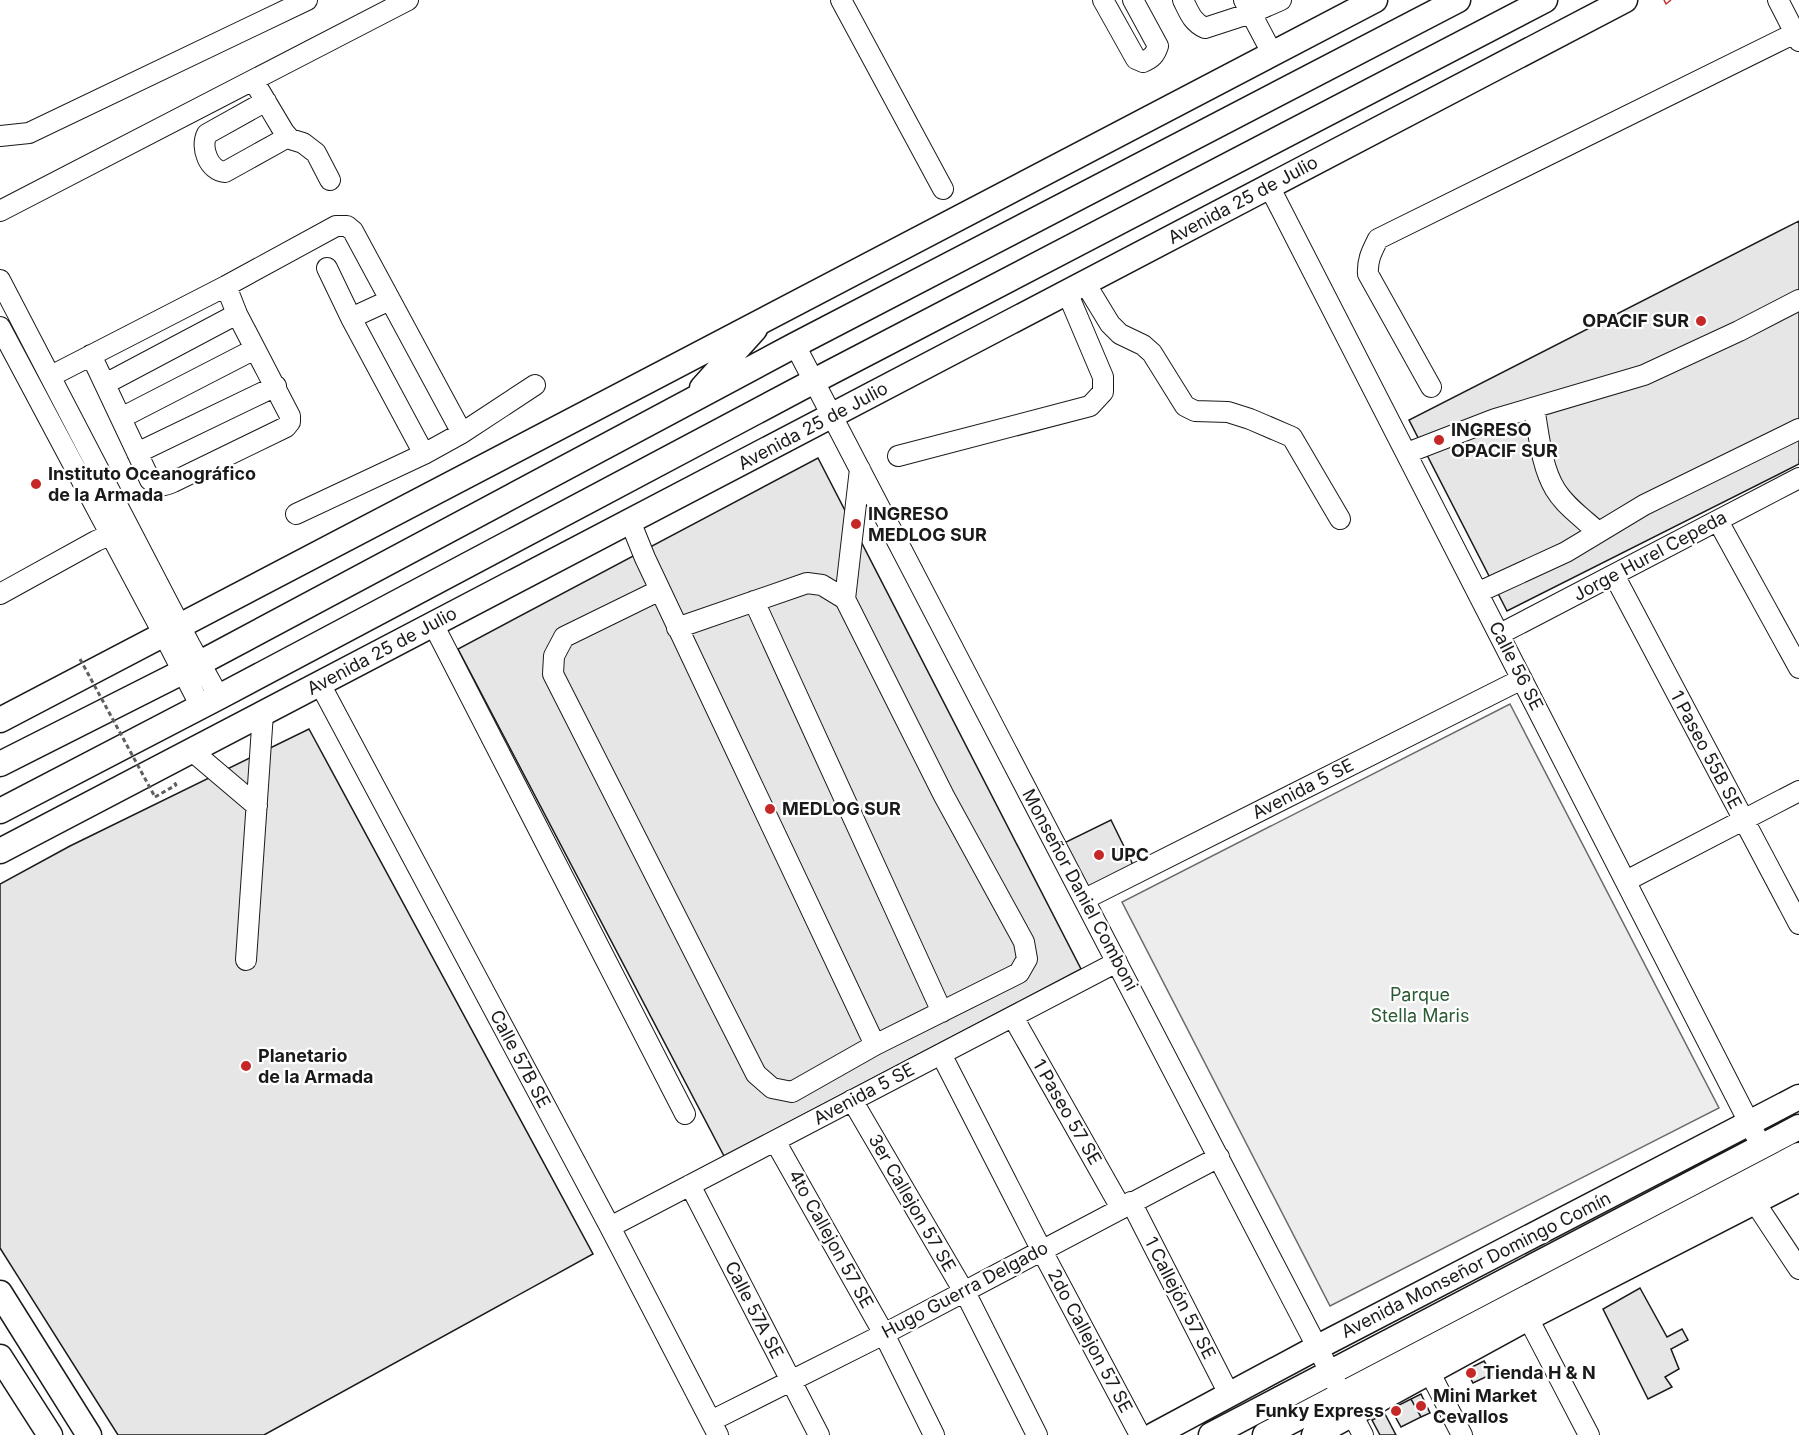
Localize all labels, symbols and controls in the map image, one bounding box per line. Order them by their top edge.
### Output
street label: Avenida 25 de Julio [1164,151,1321,248]
place label: OPACIF SUR [1582,310,1689,331]
marker: OPACIF SUR [1694,314,1708,328]
street label: Avenida 25 de Julio [734,377,891,474]
place label: INGRESO OPACIF SUR [1451,419,1558,461]
marker: INGRESO OPACIF SUR [1432,433,1446,447]
place label: Instituto Oceanográfico de la Armada [48,463,256,505]
marker: Instituto Oceanográfico de la Armada [29,477,43,491]
place label: INGRESO MEDLOG SUR [868,503,987,545]
street label: Jorge Hurel Cepeda [1569,506,1730,605]
marker: INGRESO MEDLOG SUR [849,517,863,531]
street label: Avenida 25 de Julio [303,602,460,699]
street label: Calle 56 SE [1485,618,1548,714]
street label: 1 Paseo 55B SE [1666,687,1746,813]
street label: Avenida 5 SE [1249,754,1357,823]
street label: Monseñor Daniel Comboni [1018,785,1143,994]
place label: MEDLOG SUR [782,798,901,819]
marker: MEDLOG SUR [763,802,777,816]
place label: UPC [1111,844,1149,865]
marker: UPC [1092,848,1106,862]
park label: Parque Stella Maris [1371,984,1469,1026]
street label: Calle 57B SE [486,1006,555,1111]
place label: Planetario de la Armada [258,1045,374,1087]
street label: 1 Paseo 57 SE [1029,1055,1106,1168]
street label: Avenida 5 SE [810,1058,918,1129]
marker: Planetario de la Armada [239,1059,253,1073]
street label: 3er Callejon 57 SE [865,1130,960,1275]
street label: 4to Callejon 57 SE [785,1166,878,1312]
street label: Avenida Monseñor Domingo Comín [1337,1187,1614,1342]
street label: 1 Callejón 57 SE [1141,1233,1220,1362]
street label: Hugo Guerra Delgado [878,1237,1051,1342]
street label: Calle 57A SE [721,1258,788,1362]
street label: 2do Callejon 57 SE [1044,1265,1137,1416]
place label: Tienda H & N [1483,1362,1596,1383]
marker: Tienda H & N [1464,1366,1478,1380]
place label: Mini Market Cevallos [1433,1385,1538,1427]
marker: Mini Market Cevallos [1414,1399,1428,1413]
place label: Funky Express [1255,1400,1384,1421]
marker: Funky Express [1389,1404,1403,1418]

